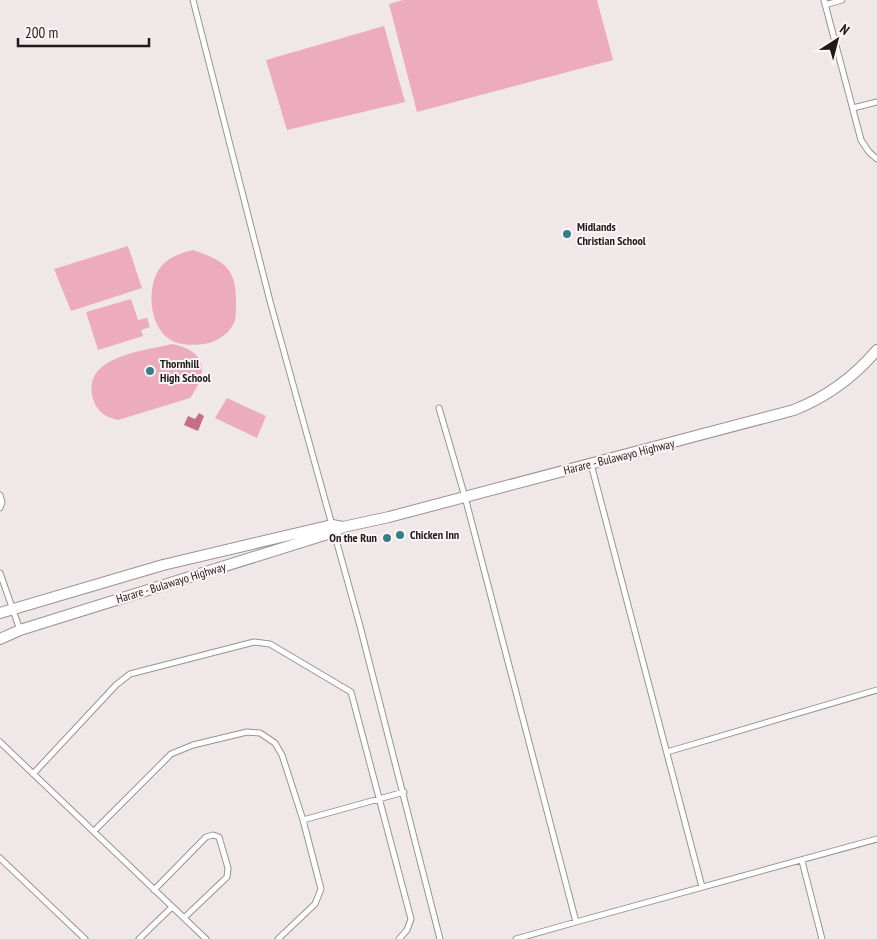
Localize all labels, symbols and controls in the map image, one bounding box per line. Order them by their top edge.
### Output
scale bar [18,15,149,47]
north arrow [812,15,862,65]
text: N [836,20,853,39]
text: 200 m [25,23,58,42]
place label: Midlands Christian School [577,219,646,248]
marker: Midlands Christian School [561,228,573,240]
place label: Thornhill High School [160,356,211,385]
marker: Thornhill High School [144,365,156,377]
street label: Harare - Bulawayo Highway [562,435,676,478]
place label: Chicken Inn [410,527,459,542]
marker: Chicken Inn [394,529,406,541]
place label: On the Run [329,530,377,545]
marker: On the Run [381,532,393,544]
street label: Harare - Bulawayo Highway [114,559,228,606]

